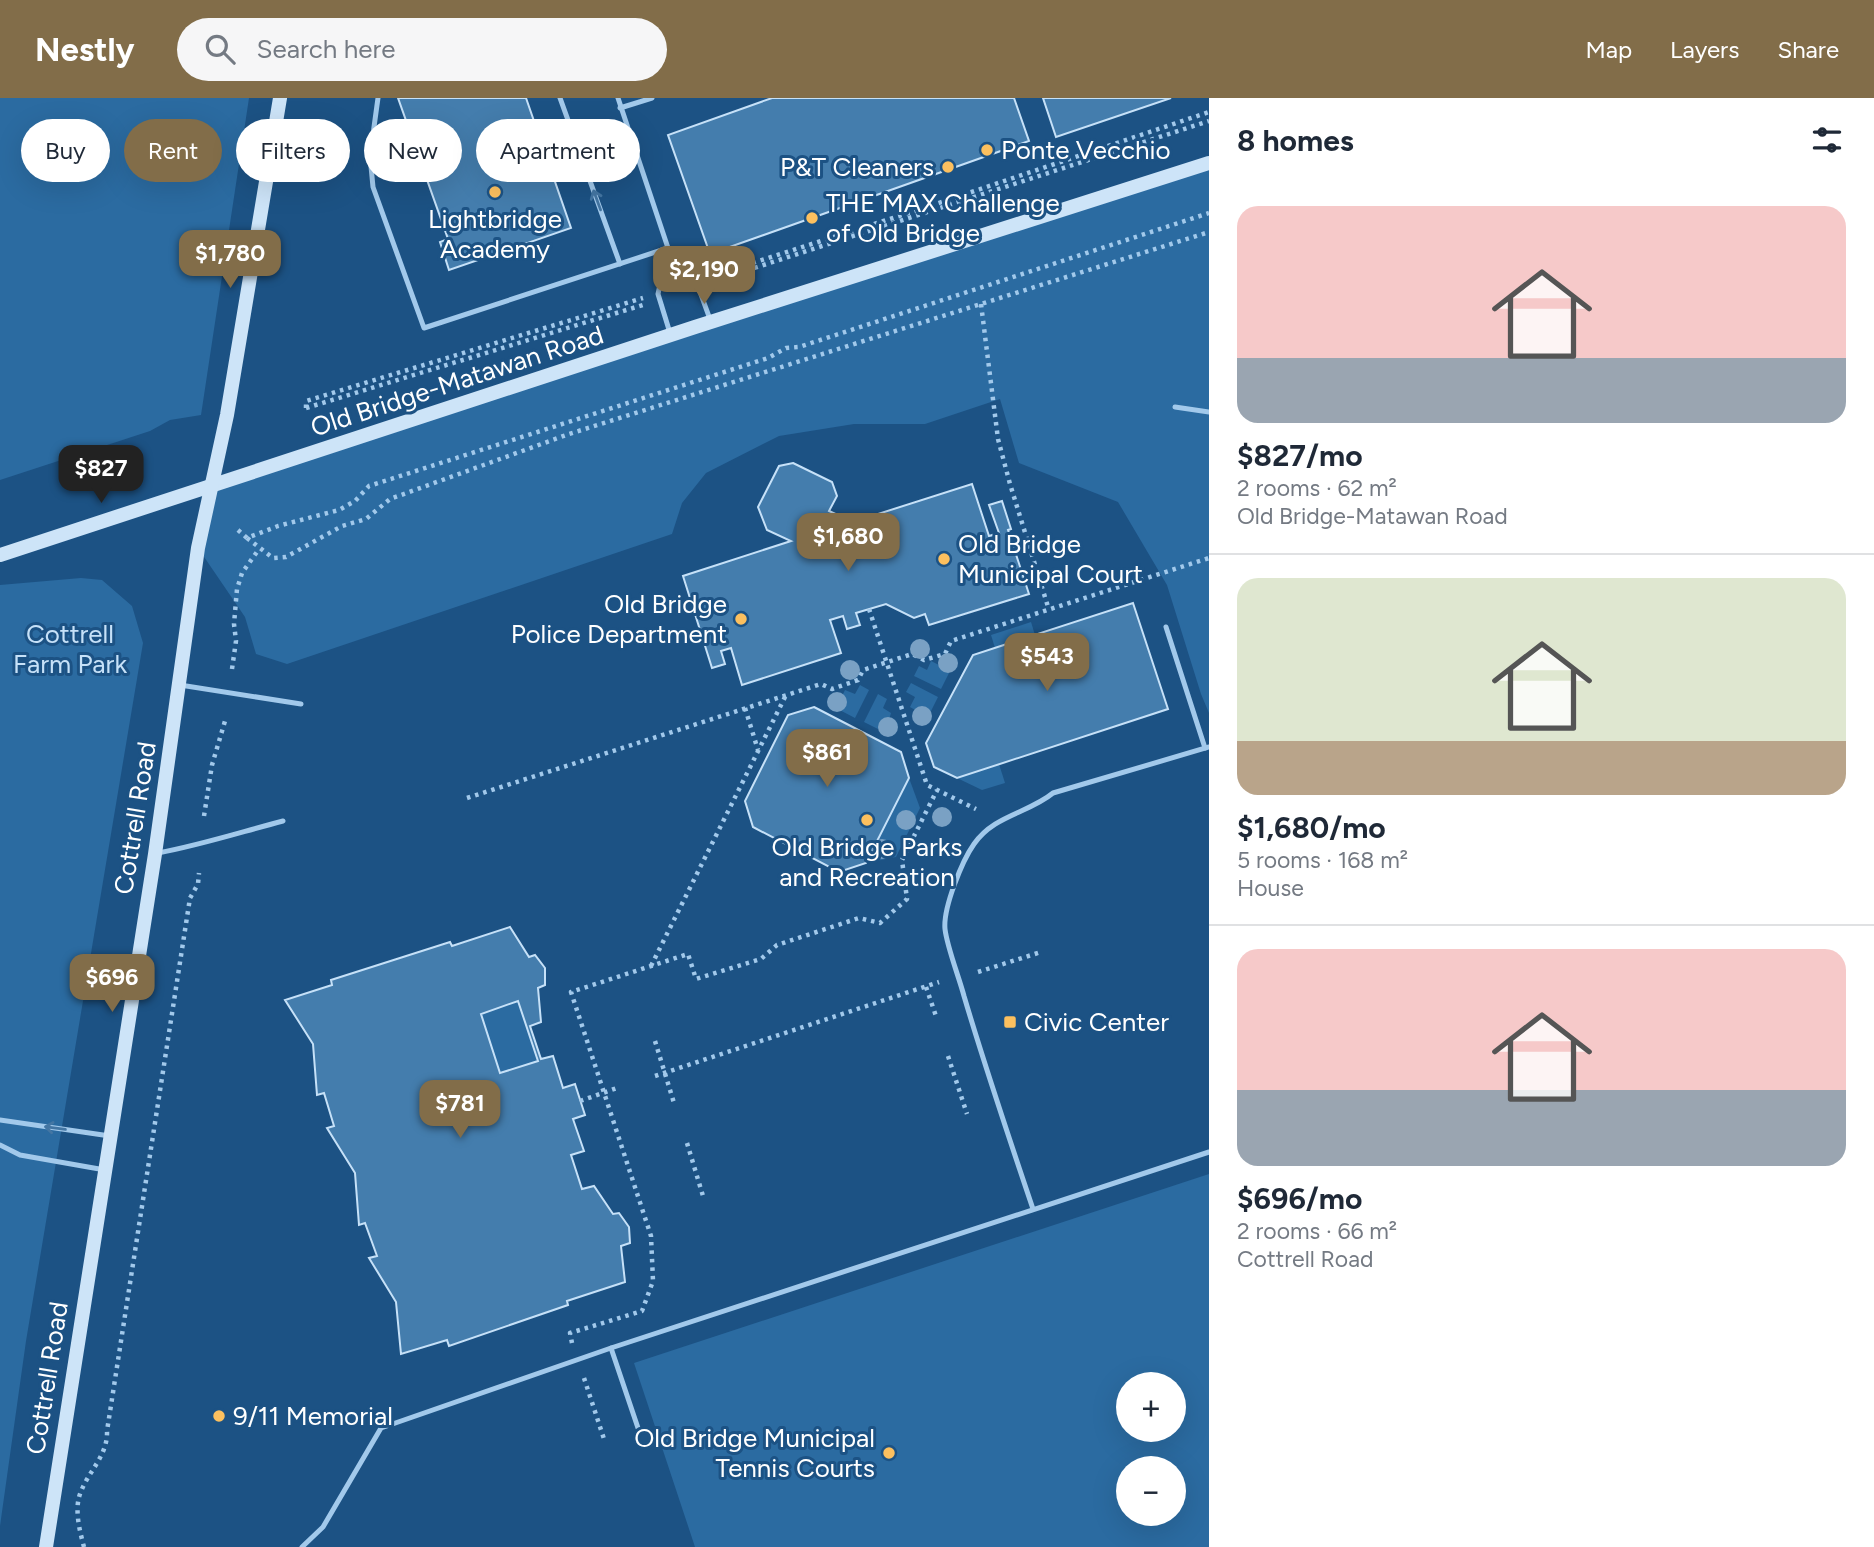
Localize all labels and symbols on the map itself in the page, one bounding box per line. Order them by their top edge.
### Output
place label: Ponte Vecchio [1001,134,1171,166]
marker: Ponte Vecchio [979,142,995,158]
place label: P&T Cleaners [780,151,934,183]
marker: P&T Cleaners [940,159,956,175]
marker: Lightbridge Academy [487,184,503,200]
place label: THE MAX Challenge of Old Bridge [826,187,1060,249]
one-way arrow [590,189,602,211]
place label: Lightbridge Academy [428,203,562,265]
marker: THE MAX Challenge of Old Bridge [804,210,820,226]
pin: $1,780 [173,230,287,290]
pin: $2,190 [647,246,761,306]
street label: Old Bridge-Matawan Road [307,319,607,443]
pin: $827 [60,446,142,505]
pin: $1,680 [791,514,905,573]
place label: Old Bridge Municipal Court [958,528,1143,590]
marker: Old Bridge Municipal Court [936,551,952,567]
place label: Old Bridge Police Department [511,588,727,650]
marker: Old Bridge Police Department [733,611,749,627]
park label: Cottrell Farm Park [13,618,127,680]
pin: $543 [1006,634,1088,693]
pin: $861 [786,730,868,789]
street label: Cottrell Road [107,739,163,897]
marker: Old Bridge Parks and Recreation [859,812,875,828]
place label: Old Bridge Parks and Recreation [772,831,962,893]
pin: $696 [71,954,153,1014]
place label: Civic Center [1024,1006,1169,1038]
marker: Civic Center [1002,1014,1018,1030]
pin: $781 [419,1080,501,1140]
one-way arrow [44,1121,67,1134]
street label: Cottrell Road [19,1299,75,1457]
place label: 9/11 Memorial [233,1400,393,1432]
marker: 9/11 Memorial [211,1408,227,1424]
place label: Old Bridge Municipal Tennis Courts [634,1422,875,1484]
marker: Old Bridge Municipal Tennis Courts [881,1445,897,1461]

